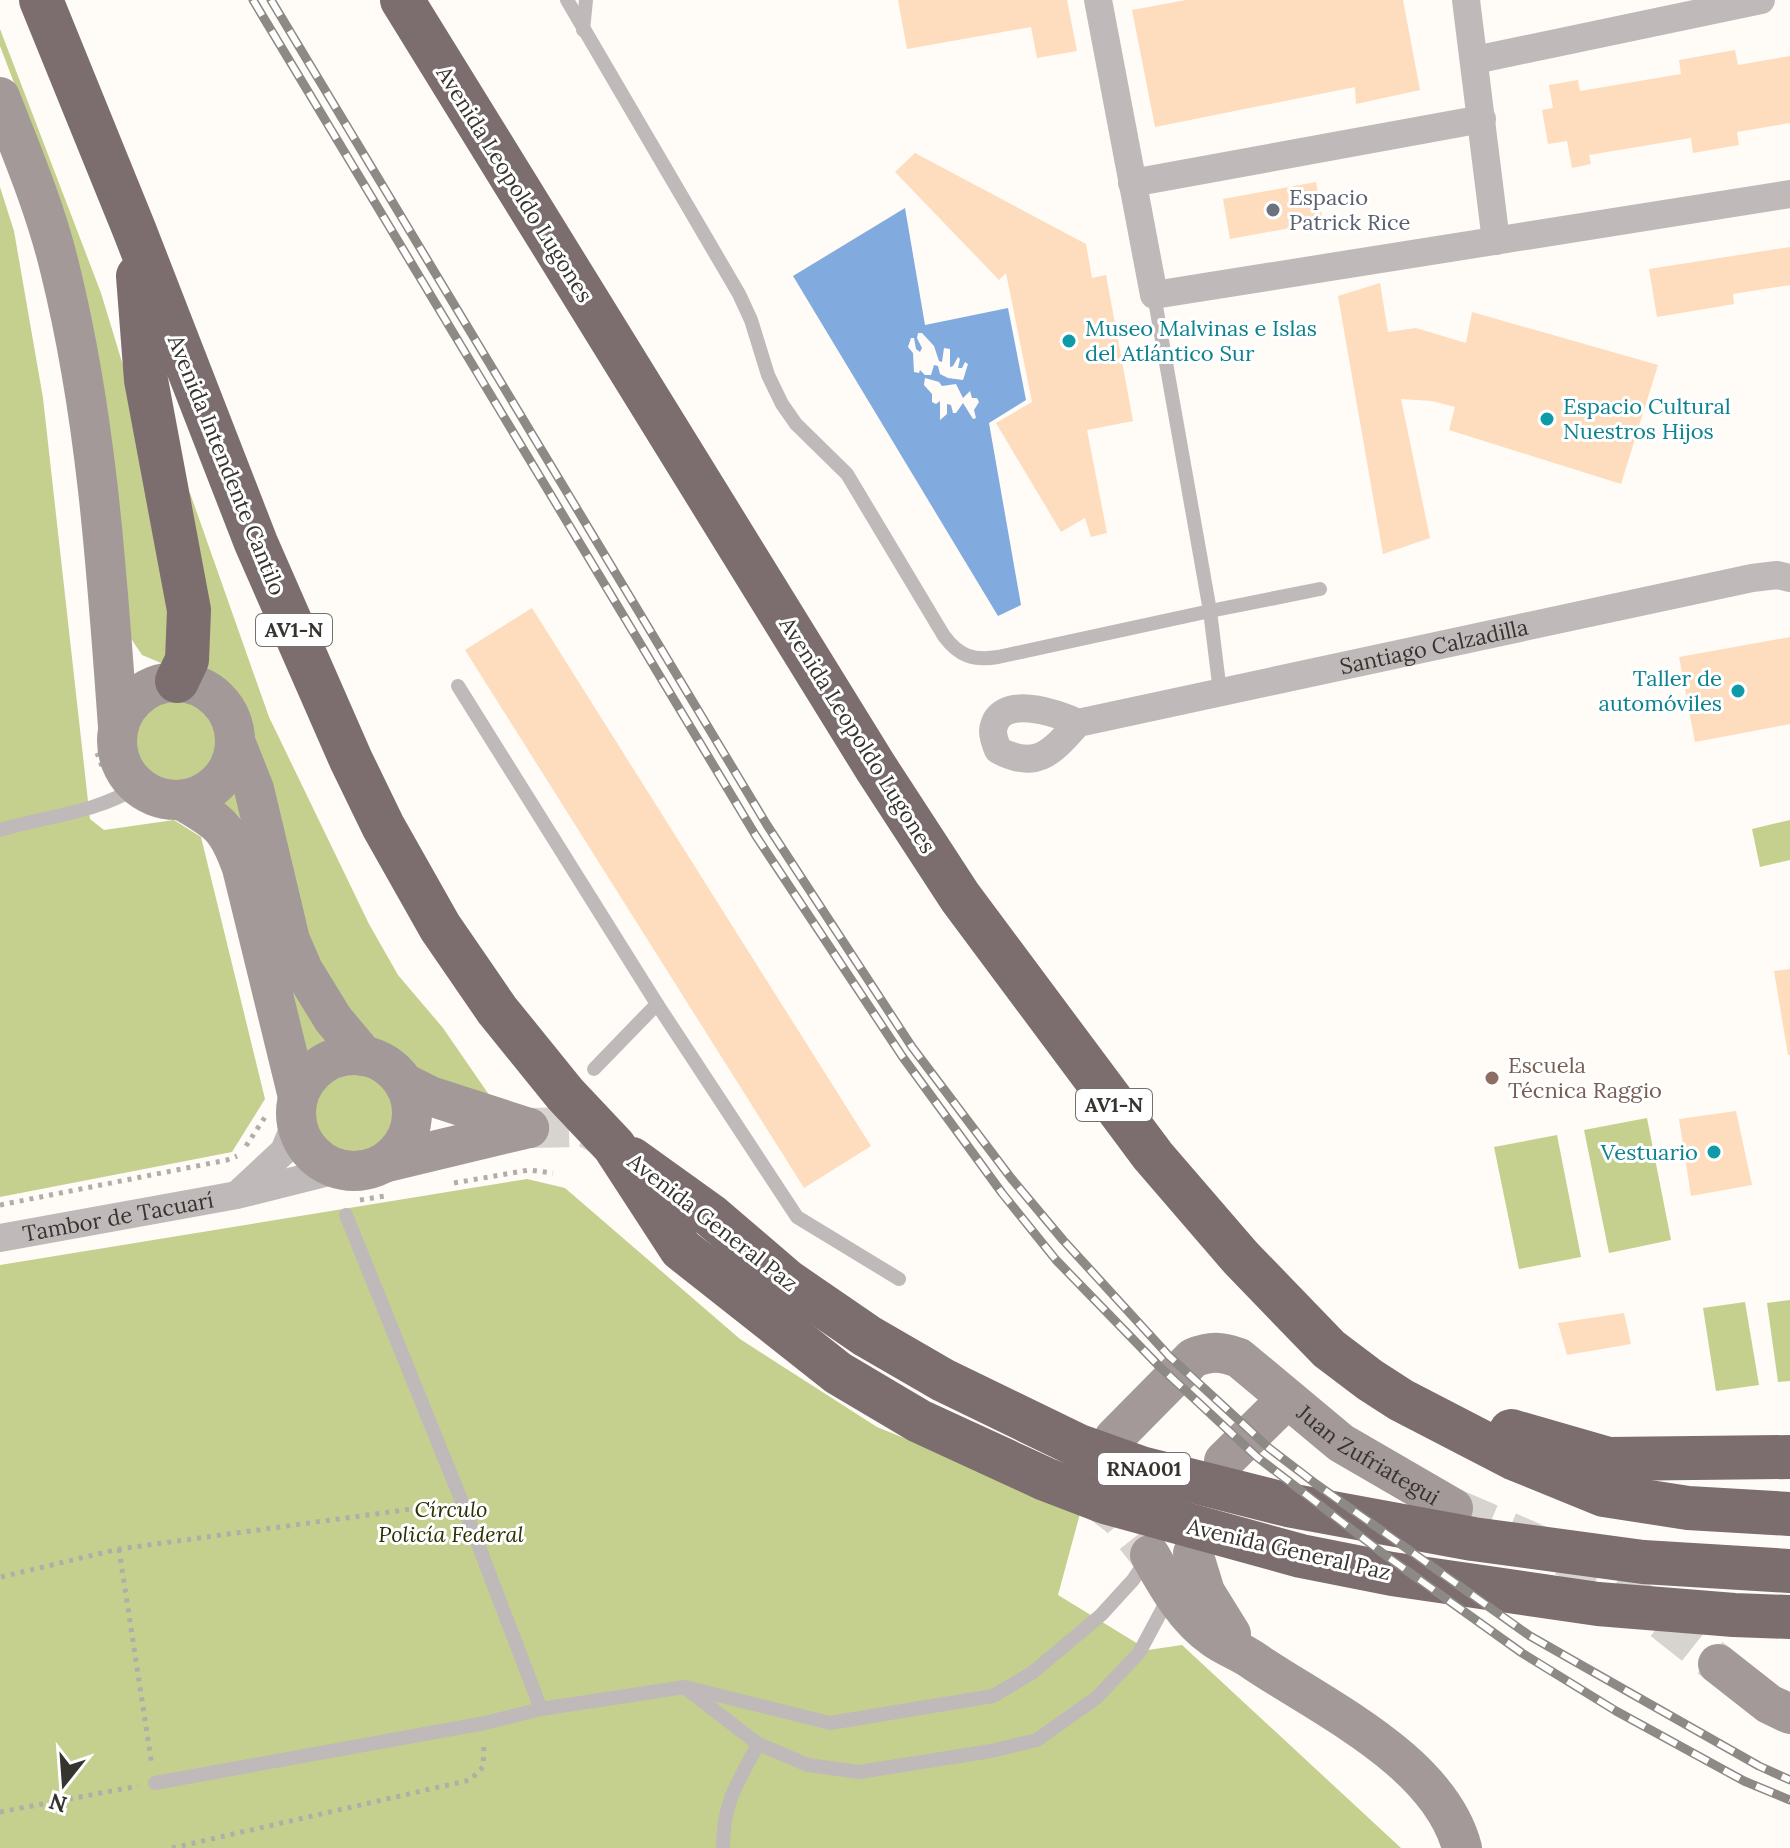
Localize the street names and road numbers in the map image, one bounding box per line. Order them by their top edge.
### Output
street label: Avenida Leopoldo Lugones [430,60,599,307]
street label: Avenida Intendente Cantilo [162,330,292,599]
street label: Avenida Leopoldo Lugones [773,611,942,858]
street label: Santiago Calzadilla [1337,613,1531,680]
road number: AV1-N [256,614,332,646]
road number: AV1-N [1076,1089,1152,1121]
street label: Avenida General Paz [622,1146,804,1297]
street label: Tambor de Tacuarí [20,1186,216,1248]
street label: Juan Zufriategui [1291,1398,1445,1511]
road number: RNA001 [1098,1453,1190,1485]
street label: Avenida General Paz [1183,1512,1394,1586]

